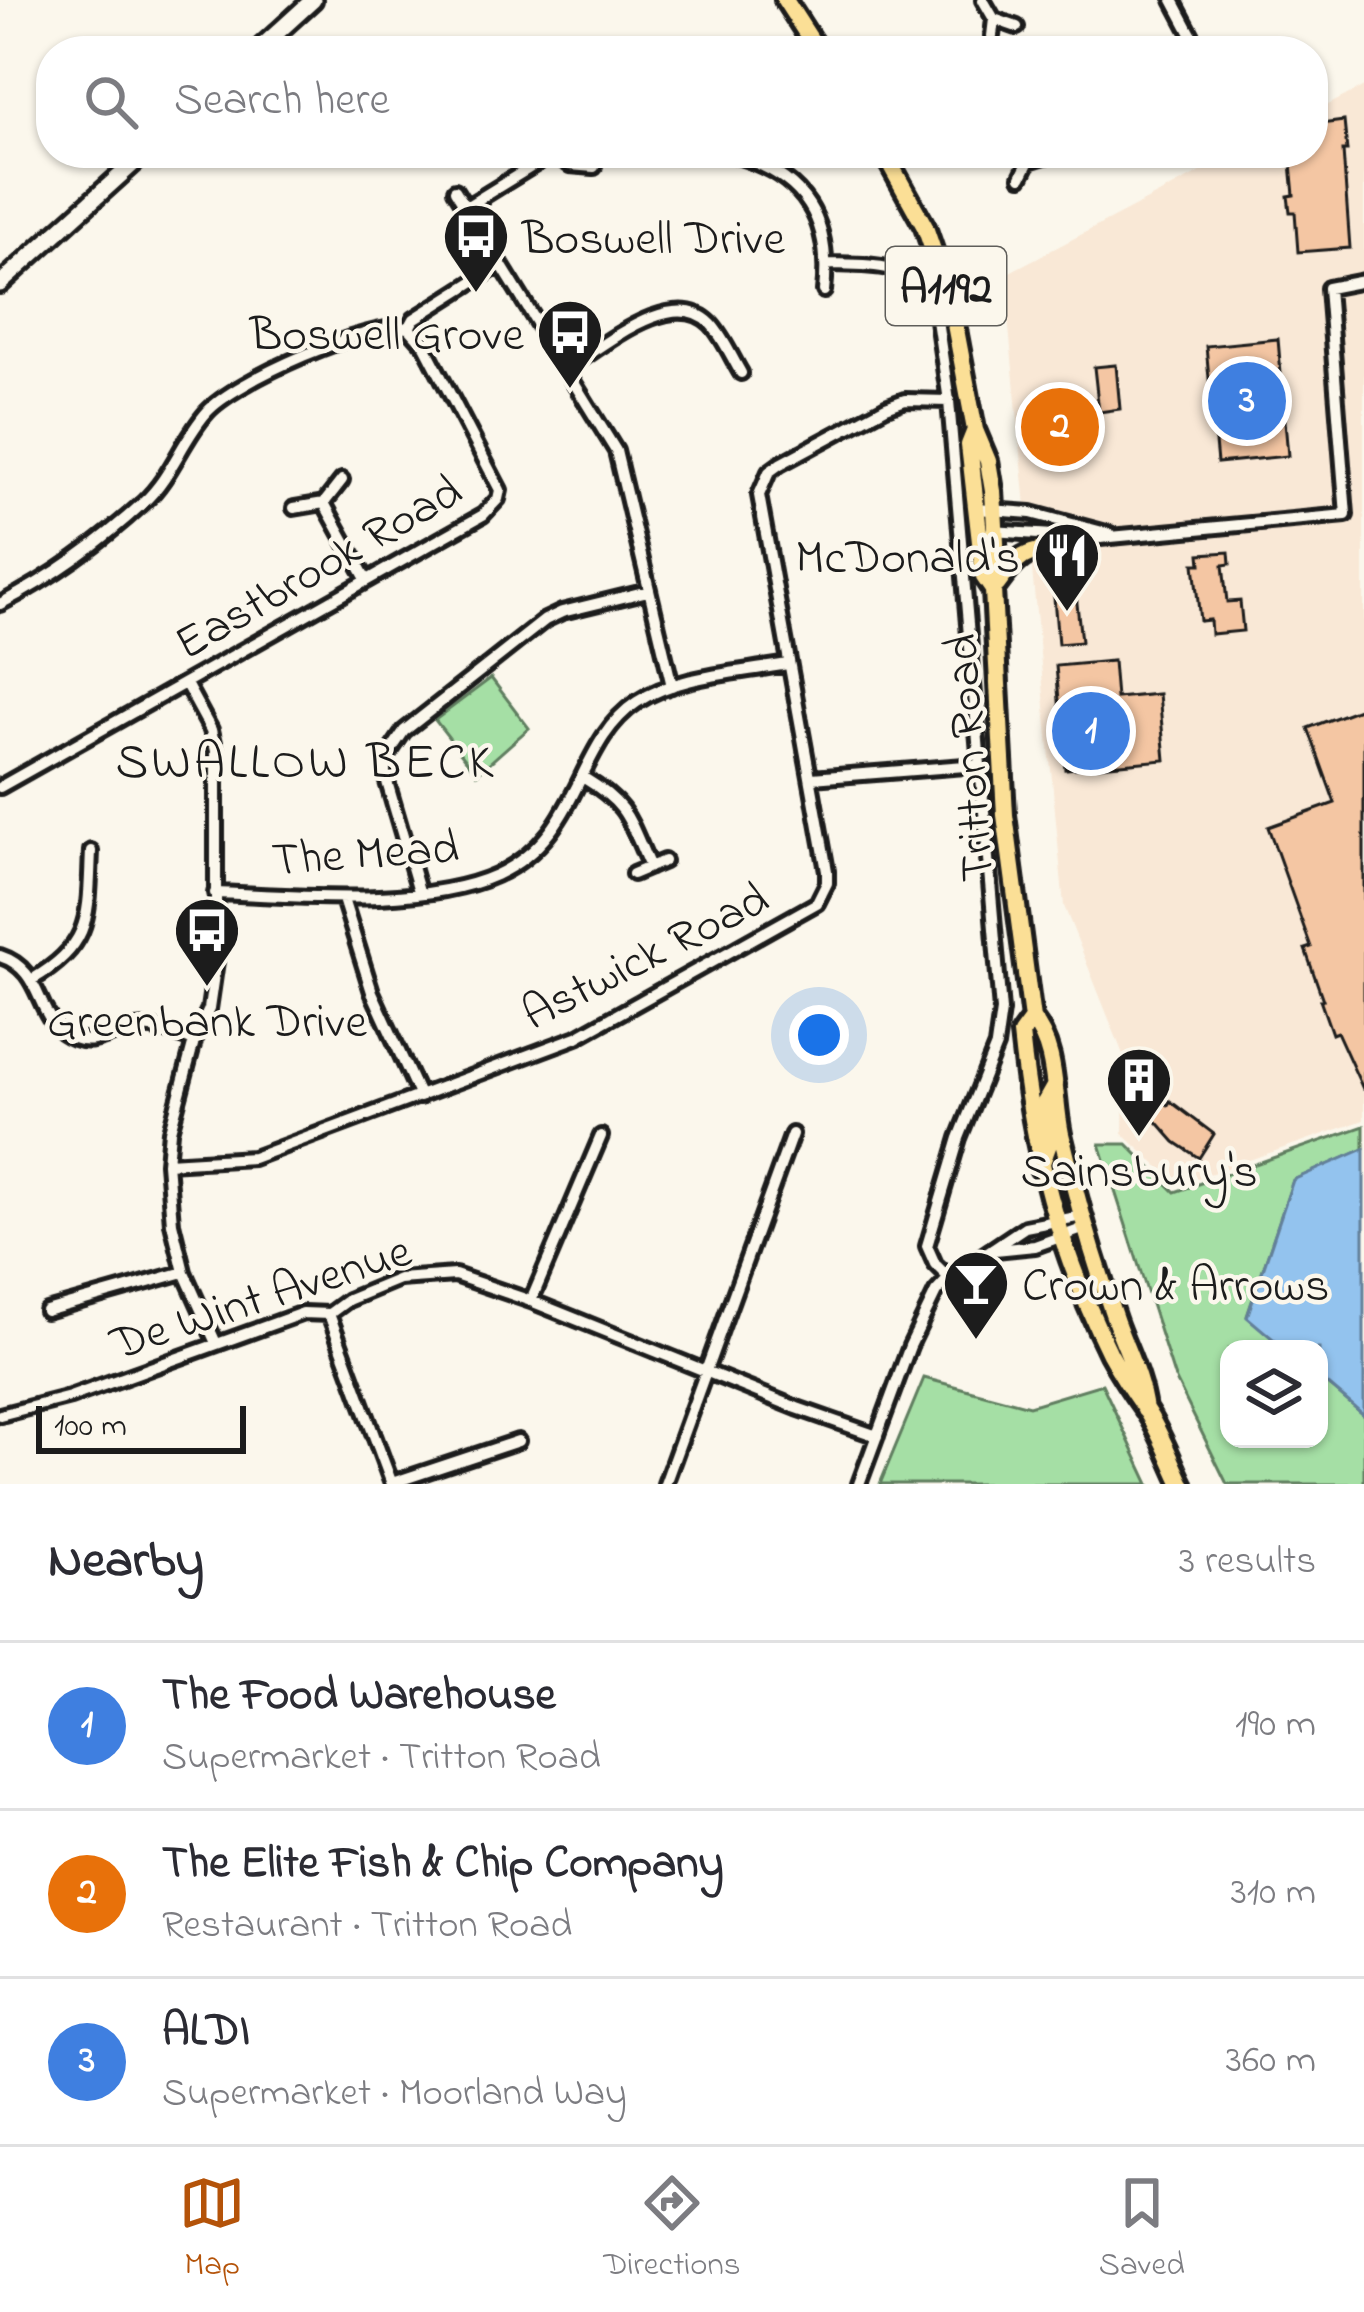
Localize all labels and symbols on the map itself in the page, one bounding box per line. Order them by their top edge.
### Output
bus stop icon: Boswell Drive [441,201,511,295]
place label: Boswell Drive [521,206,786,276]
road number: A1192 [886,247,1006,325]
bus stop icon: Boswell Grove [535,297,605,391]
place label: Boswell Grove [249,302,524,372]
pin: 3 [1208,356,1286,446]
pin: 2 [1021,382,1099,472]
street label: Eastbrook Road [163,459,476,680]
restaurant icon: McDonald's [1032,520,1102,614]
place label: McDonald's [795,525,1020,595]
street label: Tritton Road [928,631,1016,884]
pin: 1 [1052,686,1130,776]
district label: SWALLOW BECK [115,727,497,802]
street label: The Mead [269,815,461,897]
street label: Astwick Road [511,866,782,1051]
bus stop icon: Greenbank Drive [172,895,242,989]
place label: Greenbank Drive [47,989,367,1059]
your location [789,1005,849,1065]
building icon: Sainsbury's [1104,1045,1174,1139]
place label: Sainsbury's [1020,1139,1258,1209]
street label: De Wint Avenue [101,1218,421,1382]
bar icon: Crown & Arrows [941,1248,1011,1342]
place label: Crown & Arrows [1022,1253,1330,1323]
scale bar [36,1400,246,1453]

